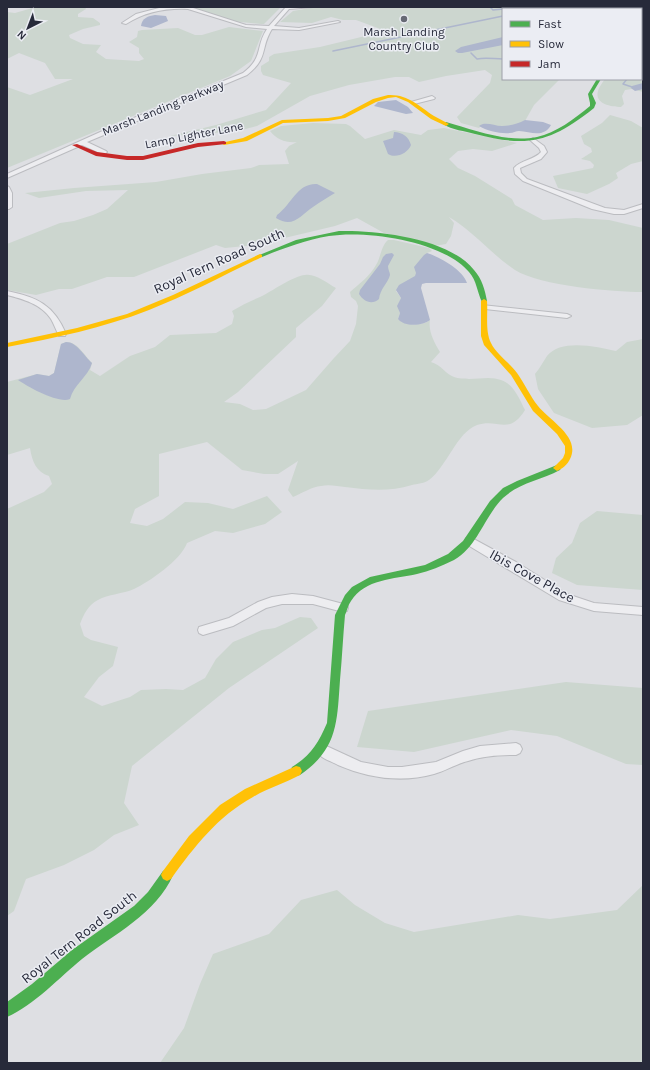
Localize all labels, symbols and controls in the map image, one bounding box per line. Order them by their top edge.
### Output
north arrow [8,8,48,48]
legend [502,8,642,80]
marker: Marsh Landing Country Club [399,14,409,24]
text: Fast [538,17,562,31]
place label: Marsh Landing Country Club [363,25,445,53]
text: N [14,28,29,43]
text: Slow [538,37,564,51]
text: Jam [538,57,561,71]
street label: Marsh Landing Parkway [100,77,226,139]
street label: Lamp Lighter Lane [144,119,244,151]
street label: Royal Tern Road South [151,224,287,298]
street label: Ibis Cove Place [486,546,578,606]
street label: Royal Tern Road South [18,887,140,987]

